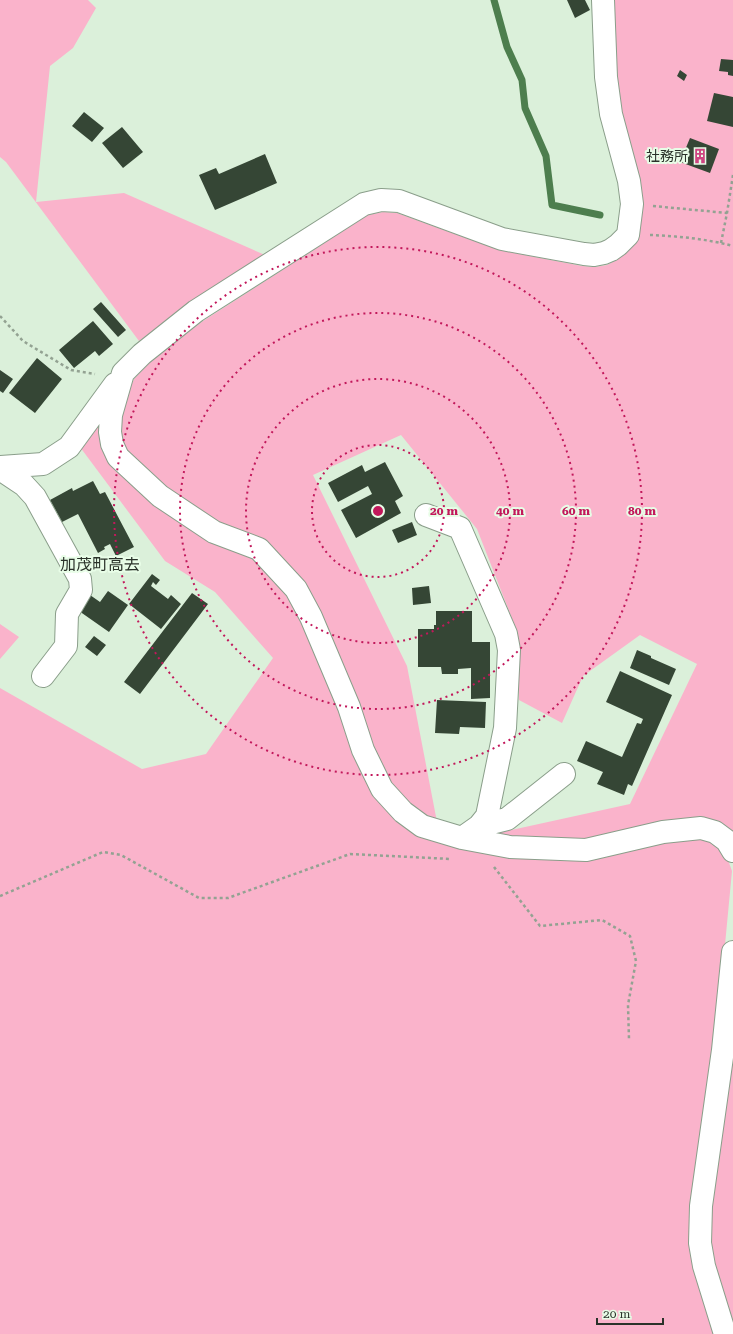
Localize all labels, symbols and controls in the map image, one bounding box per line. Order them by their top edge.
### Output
building icon: 社務所 [691,147,709,165]
place label: 社務所 [646,148,688,164]
centre of rings [371,504,385,518]
text: 20 m [430,504,458,518]
text: 40 m [496,504,524,518]
text: 60 m [562,504,590,518]
text: 80 m [628,504,656,518]
district label: 加茂町高去 [60,555,140,574]
scale bar [597,1300,663,1326]
text: 20 m [603,1307,630,1321]

